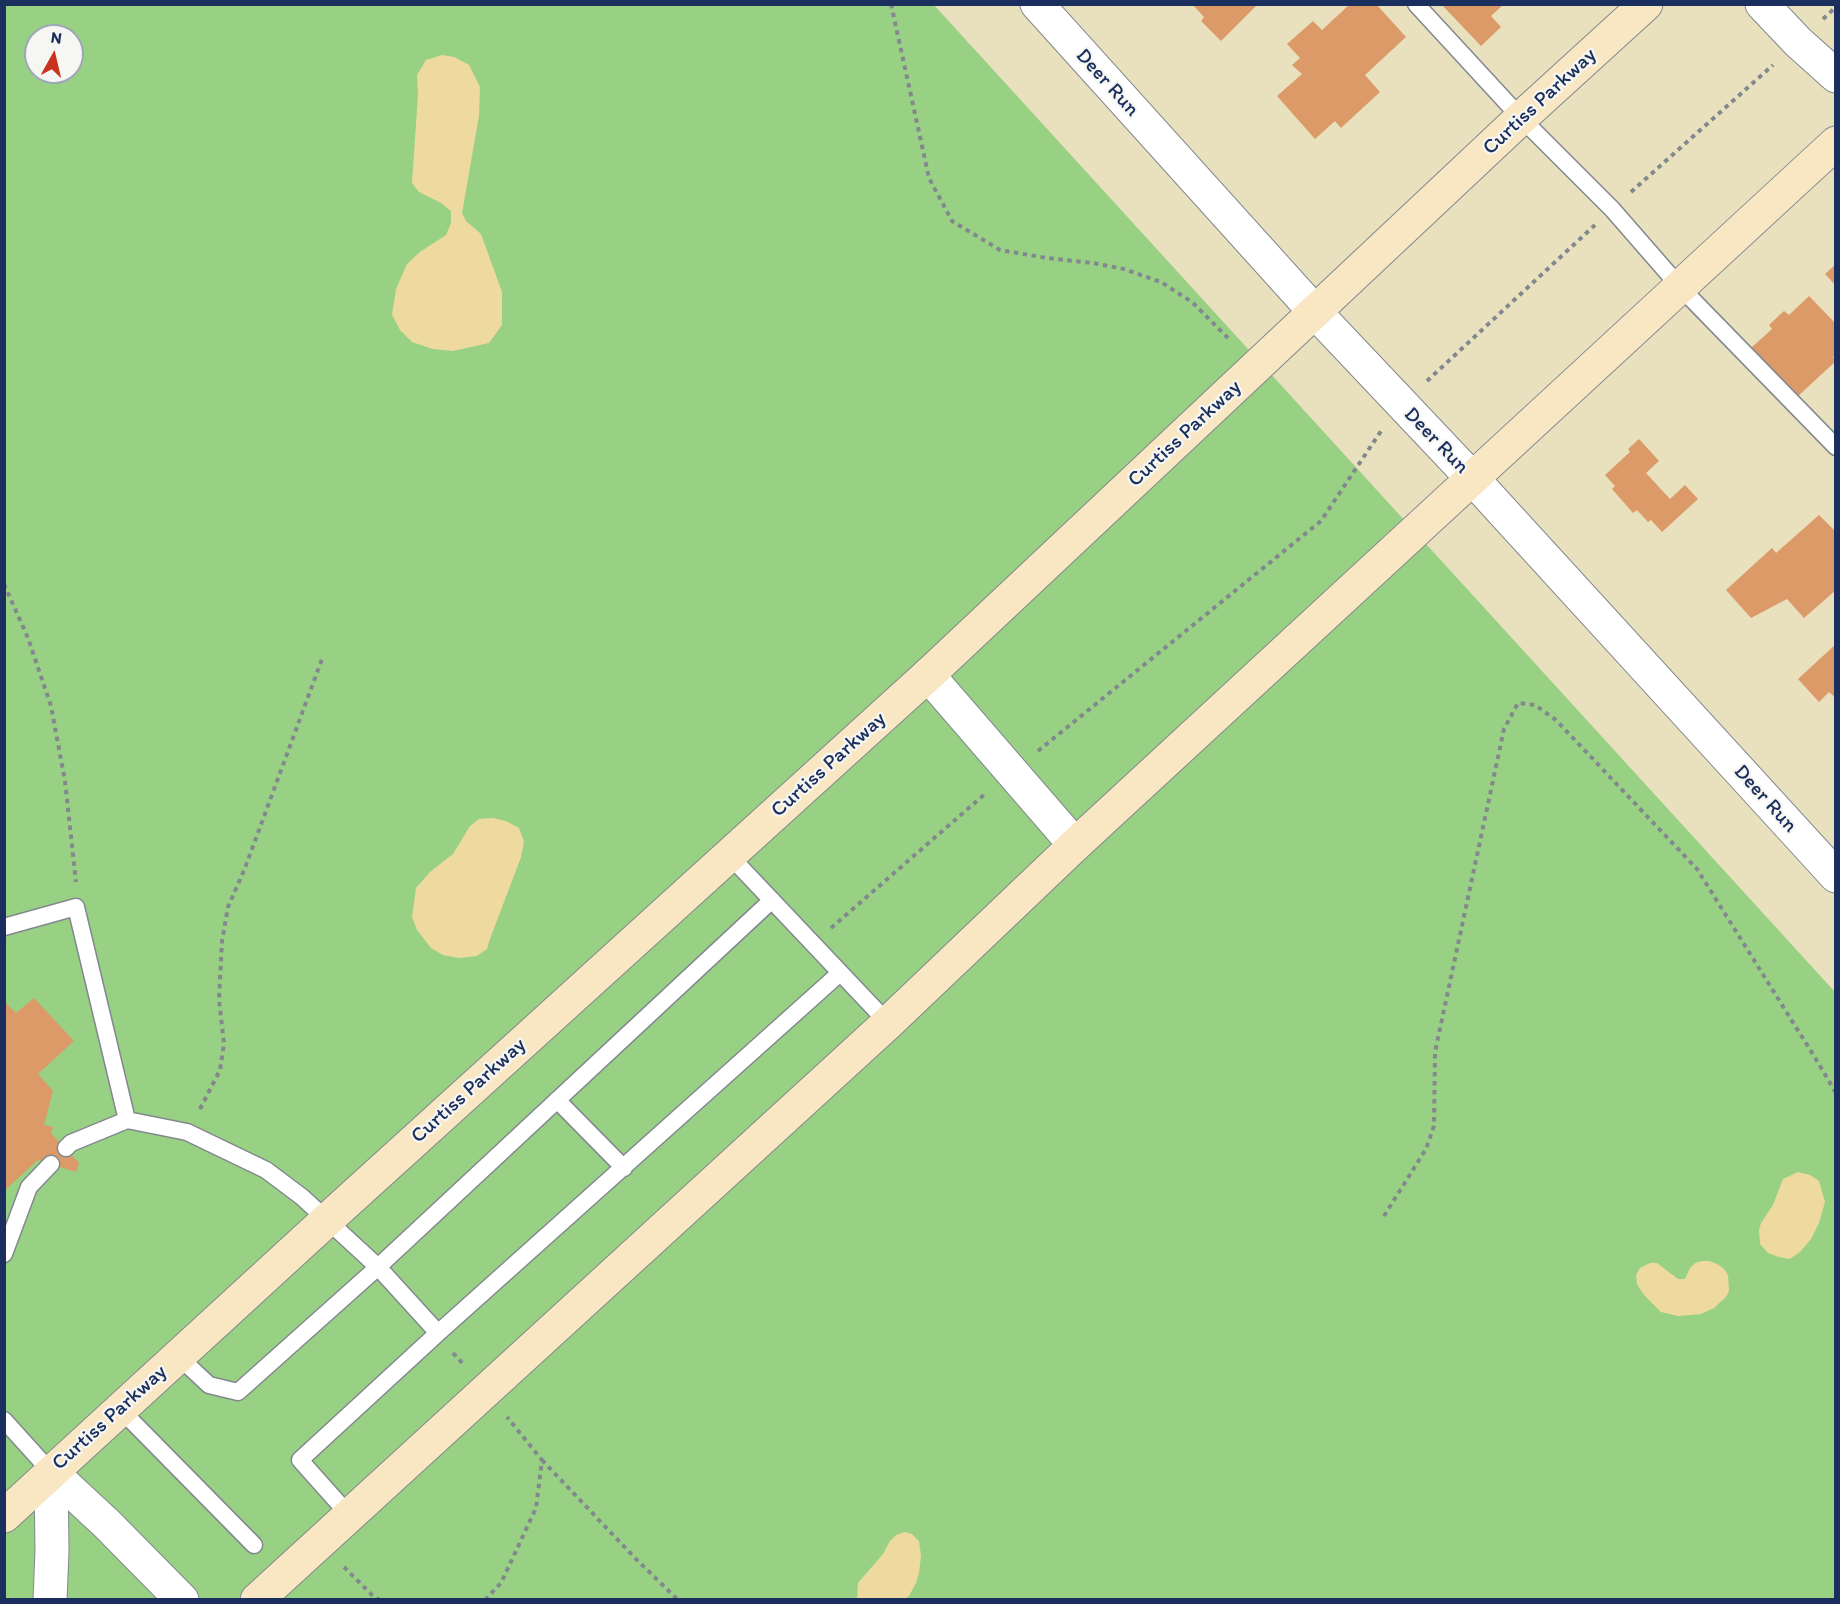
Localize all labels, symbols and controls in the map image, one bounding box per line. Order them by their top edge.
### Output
north arrow [24,24,84,84]
text: N [50,28,63,48]
street label: Curtiss Parkway [1478,43,1602,161]
street label: Deer Run [1070,44,1144,122]
street label: Curtiss Parkway [1123,375,1247,493]
street label: Deer Run [1398,402,1474,480]
street label: Curtiss Parkway [766,707,892,823]
street label: Deer Run [1728,760,1802,838]
street label: Curtiss Parkway [406,1033,532,1149]
street label: Curtiss Parkway [47,1360,173,1476]

